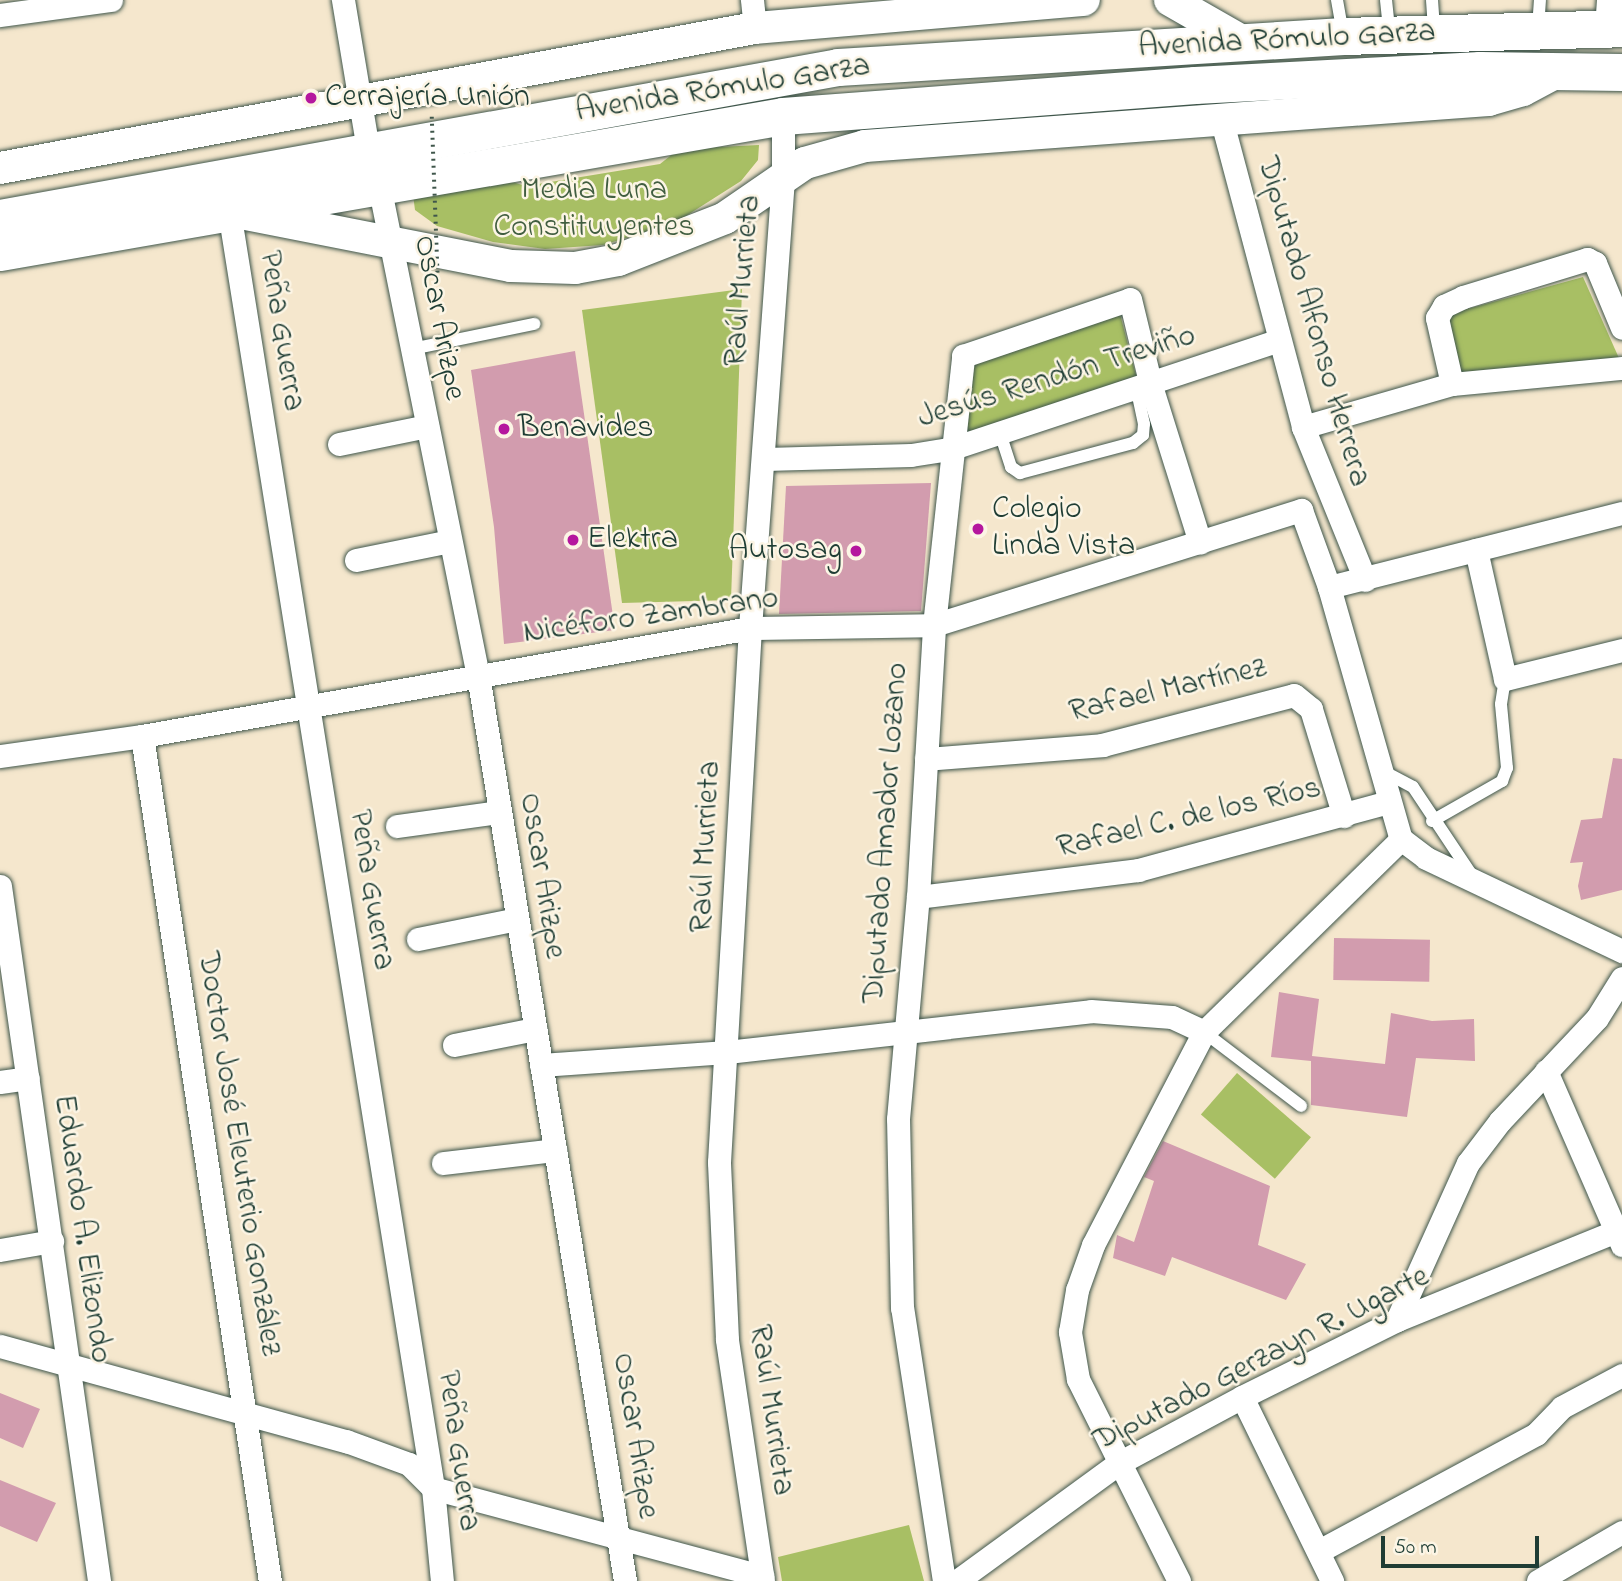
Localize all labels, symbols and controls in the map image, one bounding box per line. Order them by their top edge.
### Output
street label: Avenida Rómulo Garza [1137,14,1437,68]
street label: Avenida Rómulo Garza [573,48,873,132]
place label: Cerrajería Unión [325,79,530,117]
marker: Cerrajería Unión [303,90,319,106]
street label: Diputado Alfonso Herrera [1247,153,1377,491]
park label: Media Luna Constituyentes [493,173,695,248]
street label: Raúl Murrieta [717,194,771,368]
street label: Oscar Arizpe [403,232,473,404]
street label: Peña Guerra [248,248,312,414]
street label: Jesús Rendón Treviño [914,318,1200,438]
place label: Benavides [518,410,654,448]
marker: Benavides [496,421,512,437]
place label: Colegio Linda Vista [992,492,1135,567]
place label: Elektra [587,521,678,559]
marker: Colegio Linda Vista [970,521,986,537]
marker: Elektra [565,532,581,548]
place label: Autosag [729,532,842,570]
marker: Autosag [848,543,864,559]
street label: Nicéforo Zambrano [521,580,781,654]
street label: Rafael Martínez [1066,650,1270,732]
street label: Diputado Amador Lozano [856,661,918,1005]
street label: Raúl Murrieta [683,760,731,934]
street label: Rafael C. de los Ríos [1053,770,1325,868]
street label: Oscar Arizpe [509,790,573,962]
street label: Peña Guerra [338,807,402,973]
street label: Doctor José Eleuterio González [187,949,289,1359]
street label: Eduardo A. Elizondo [43,1092,119,1366]
street label: Diputado Gerzayn R. Ugarte [1088,1259,1436,1461]
street label: Raúl Murrieta [739,1322,801,1498]
street label: Oscar Arizpe [602,1350,666,1522]
street label: Peña Guerra [427,1368,487,1534]
scale bar [1384,1522,1542,1566]
text: 50 m [1394,1533,1437,1563]

